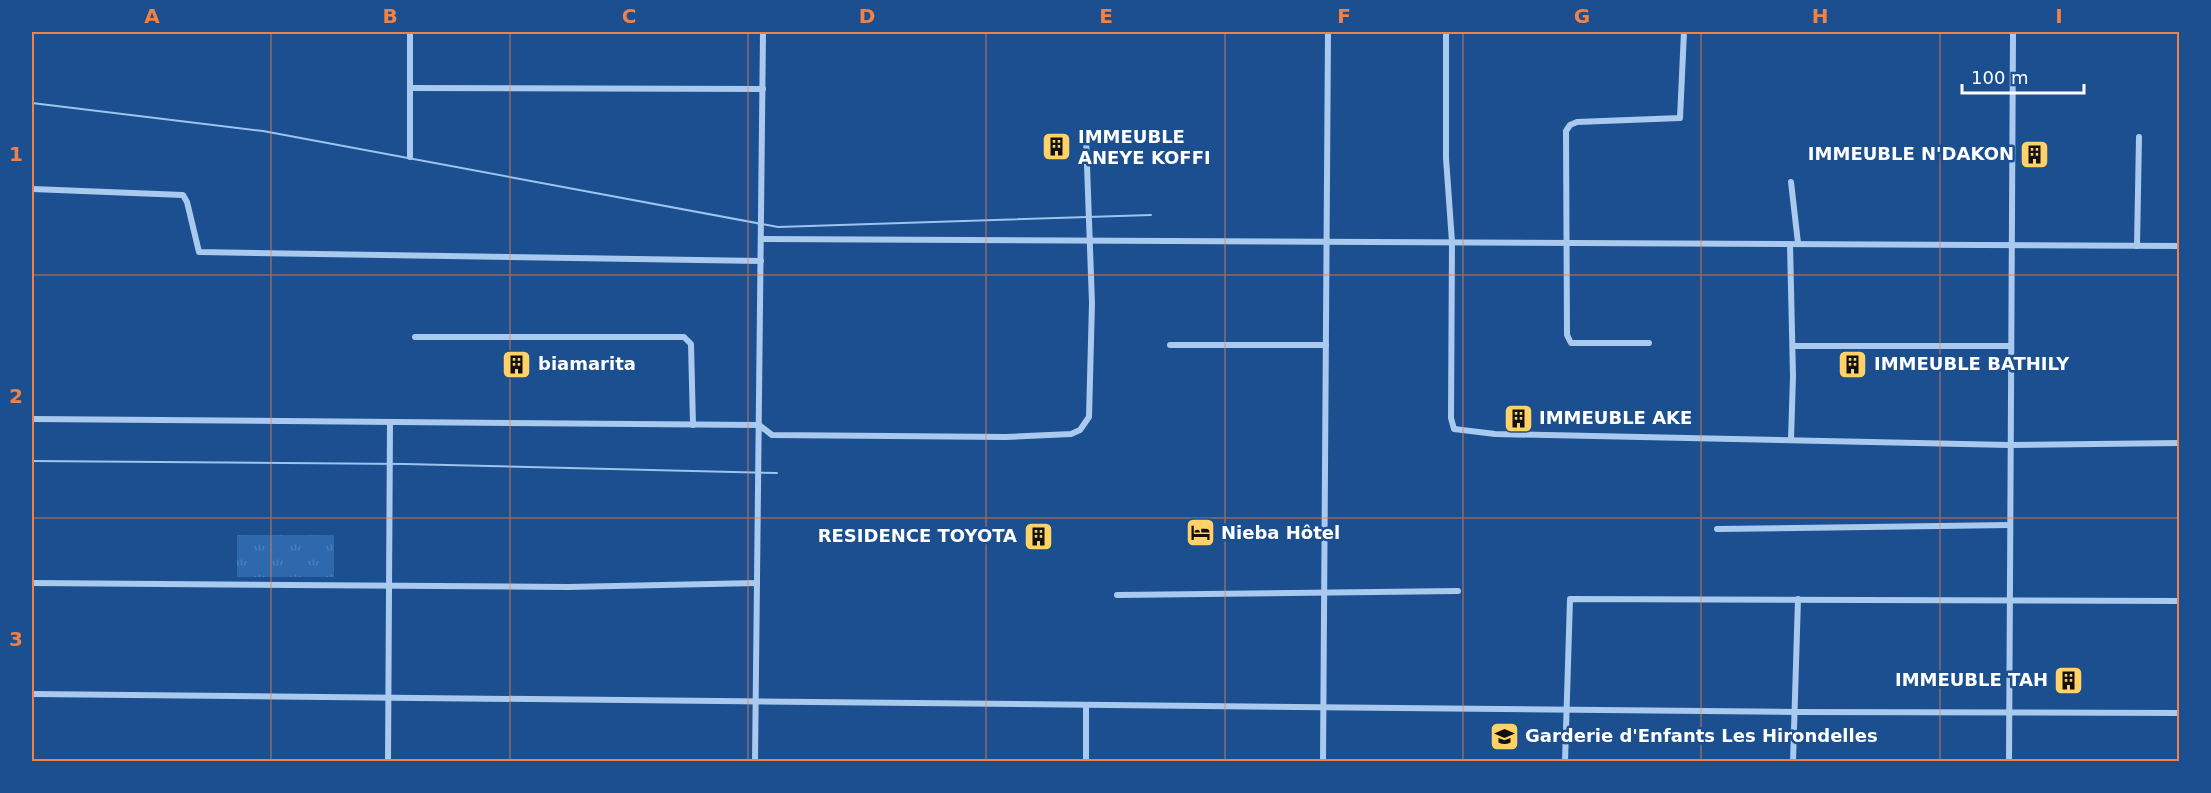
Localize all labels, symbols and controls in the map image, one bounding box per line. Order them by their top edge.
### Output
text: A [144,4,160,28]
text: B [382,4,398,28]
text: C [622,4,636,28]
text: D [859,4,875,28]
text: E [1099,4,1113,28]
text: F [1337,4,1351,28]
text: G [1574,4,1590,28]
text: H [1812,4,1828,28]
text: I [2055,4,2063,28]
scale bar [1962,57,2084,95]
text: 100 m [1971,67,2029,88]
place label: IMMEUBLE ANEYE KOFFI [1078,126,1211,168]
building icon: IMMEUBLE ANEYE KOFFI [1041,131,1073,163]
building icon: IMMEUBLE N'DAKON [2019,138,2051,170]
text: 1 [9,142,23,166]
place label: IMMEUBLE N'DAKON [1808,143,2014,164]
building icon: biamarita [501,348,533,380]
building icon: IMMEUBLE BATHILY [1837,348,1869,380]
place label: biamarita [538,353,636,374]
place label: IMMEUBLE BATHILY [1874,353,2070,374]
text: 2 [9,384,23,408]
building icon: IMMEUBLE AKE [1502,402,1534,434]
place label: IMMEUBLE AKE [1539,407,1692,428]
hotel icon: Nieba Hôtel [1184,517,1216,549]
building icon: RESIDENCE TOYOTA [1022,520,1054,552]
place label: Nieba Hôtel [1221,522,1340,543]
place label: RESIDENCE TOYOTA [818,525,1017,546]
text: 3 [9,627,23,651]
building icon: IMMEUBLE TAH [2053,664,2085,696]
place label: IMMEUBLE TAH [1895,669,2048,690]
school or university icon: Garderie d'Enfants Les Hirondelles [1488,720,1520,752]
place label: Garderie d'Enfants Les Hirondelles [1525,725,1878,746]

